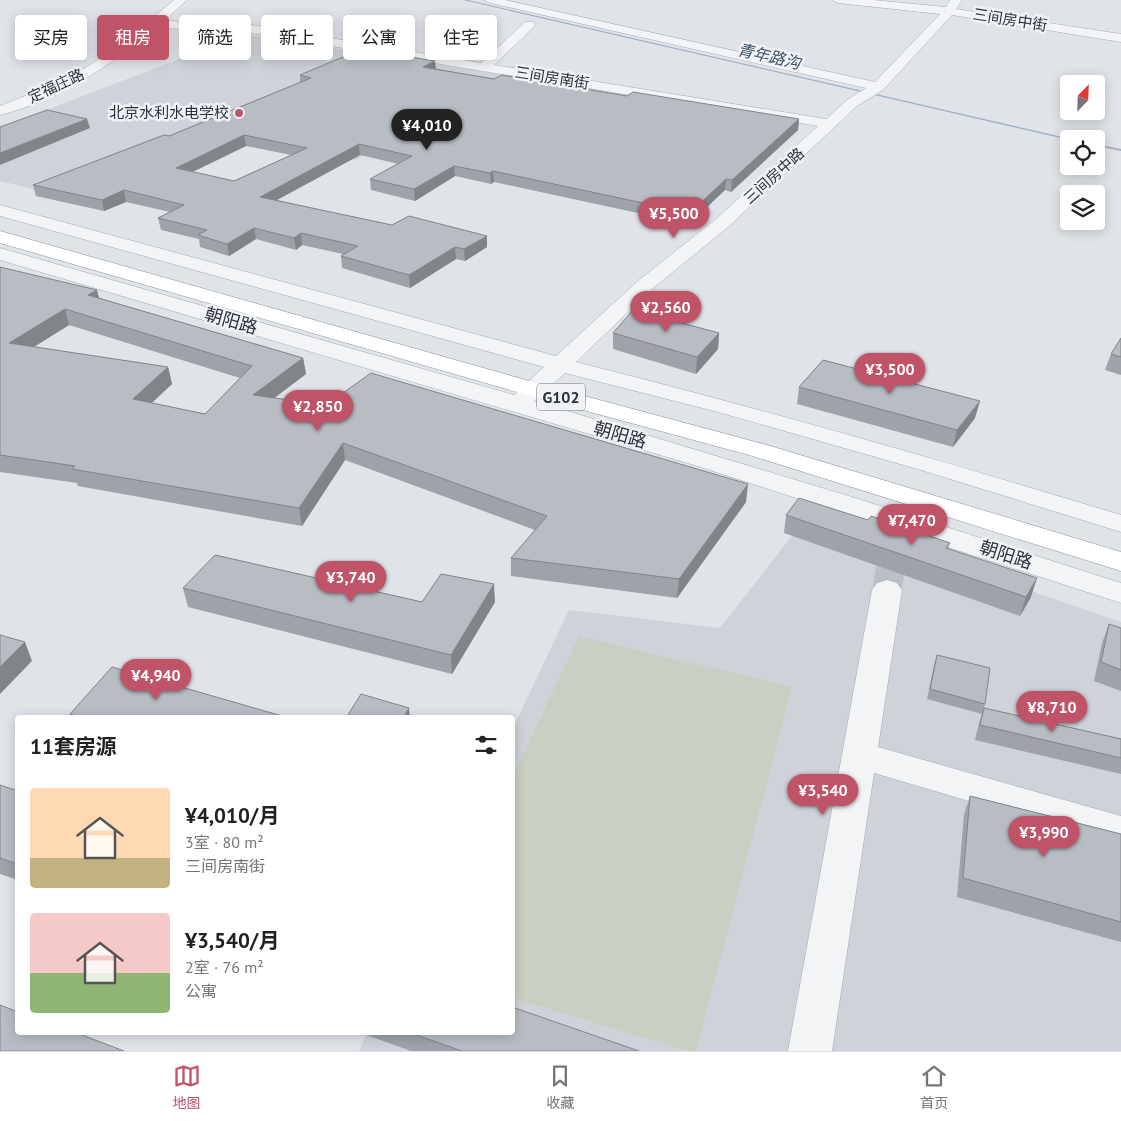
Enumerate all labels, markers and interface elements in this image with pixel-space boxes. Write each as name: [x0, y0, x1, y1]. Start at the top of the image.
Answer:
street label: 三间房中街: [972, 4, 1049, 35]
chip: 买房: [15, 15, 87, 60]
chip: 租房: [97, 15, 169, 60]
chip: 筛选: [179, 15, 251, 60]
chip: 新上: [261, 15, 333, 60]
chip: 公寓: [343, 15, 415, 60]
chip: 住宅: [425, 15, 497, 60]
water label: 青年路沟: [736, 39, 804, 73]
street label: 三间房南街: [514, 62, 591, 93]
street label: 定福庄路: [25, 64, 87, 107]
north arrow: [1060, 75, 1105, 120]
map controls: [1060, 75, 1105, 230]
place label: 北京水利水电学校: [109, 103, 229, 122]
marker: 北京水利水电学校: [233, 107, 245, 119]
pin: ¥4,010: [386, 108, 468, 151]
text: ¥4,010: [402, 115, 452, 135]
button: locate: [1060, 130, 1105, 175]
street label: 三间房中路: [739, 143, 808, 208]
button: layers: [1060, 185, 1105, 230]
pin: ¥5,500: [633, 196, 715, 239]
text: ¥5,500: [649, 203, 699, 223]
pin: ¥2,560: [625, 290, 707, 333]
text: ¥2,560: [641, 297, 691, 317]
street label: 朝阳路: [202, 302, 260, 339]
pin: ¥3,500: [849, 352, 931, 395]
text: ¥3,500: [865, 359, 915, 379]
road number: G102: [537, 384, 585, 411]
pin: ¥2,850: [277, 390, 359, 432]
text: ¥2,850: [293, 396, 343, 416]
street label: 朝阳路: [591, 416, 649, 453]
pin: ¥7,470: [871, 504, 953, 546]
text: ¥7,470: [888, 510, 936, 530]
street label: 朝阳路: [977, 535, 1035, 574]
pin: ¥3,740: [310, 560, 392, 603]
text: ¥3,740: [326, 567, 376, 587]
pin: ¥4,940: [115, 658, 197, 701]
text: ¥4,940: [131, 665, 181, 685]
pin: ¥8,710: [1011, 690, 1093, 733]
text: ¥8,710: [1027, 697, 1077, 717]
icon: filters: [472, 731, 500, 759]
text: 11套房源: [30, 733, 117, 760]
pin: ¥3,540: [782, 774, 864, 816]
text: ¥3,540: [798, 780, 848, 800]
text: ¥4,010/月: [185, 802, 279, 829]
icon: home: [70, 808, 130, 868]
pin: ¥3,990: [1003, 816, 1085, 858]
text: ¥3,990: [1019, 822, 1069, 842]
text: 3室 · 80 m²: [185, 832, 264, 852]
text: 三间房南街: [185, 856, 265, 876]
text: ¥3,540/月: [185, 927, 279, 954]
icon: home: [70, 933, 130, 993]
text: 2室 · 76 m²: [185, 957, 264, 977]
text: 公寓: [185, 981, 217, 1001]
tab: 地图: [173, 1062, 201, 1112]
tab: 收藏: [546, 1062, 574, 1112]
tab: 首页: [920, 1062, 948, 1112]

